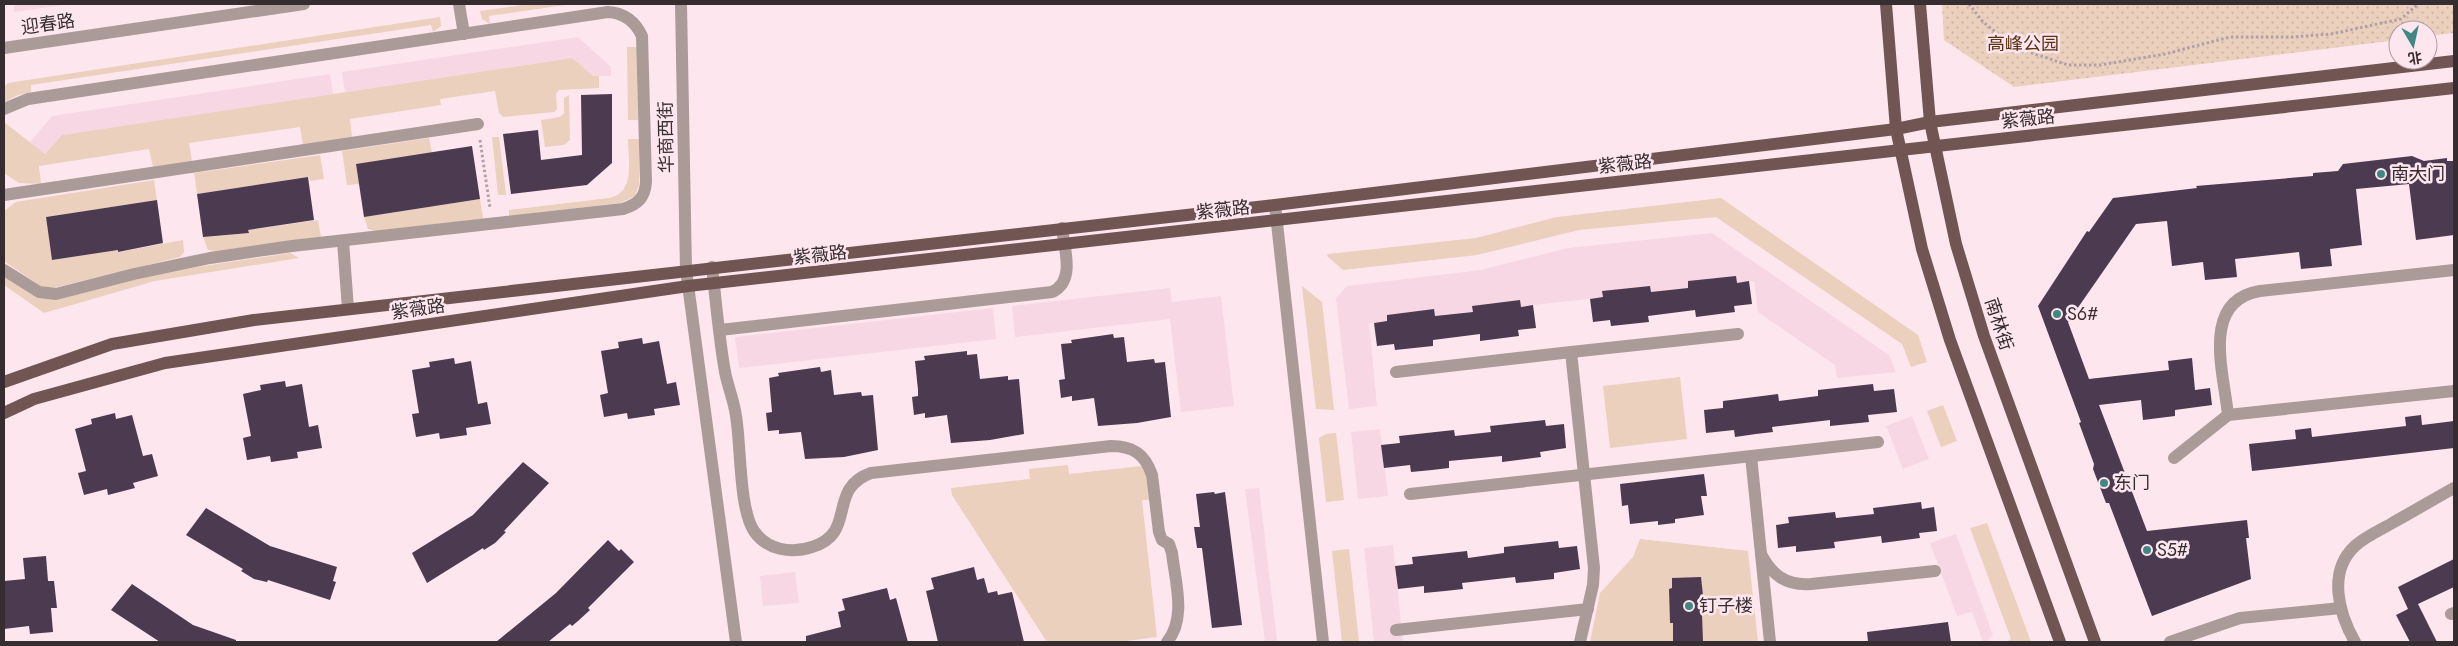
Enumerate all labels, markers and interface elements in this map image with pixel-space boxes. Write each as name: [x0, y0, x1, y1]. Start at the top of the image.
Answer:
street label: 迎春路: [19, 7, 77, 41]
north arrow: [2388, 20, 2438, 70]
park label: 高峰公园: [1987, 31, 2059, 57]
text: 北: [2407, 47, 2424, 69]
street label: 华商西街: [652, 101, 680, 173]
street label: 紫薇路: [2000, 103, 2056, 135]
street label: 紫薇路: [1597, 148, 1653, 180]
place label: 南大门: [2391, 161, 2445, 187]
marker: 南大门: [2375, 168, 2387, 180]
street label: 紫薇路: [1195, 194, 1251, 226]
street label: 紫薇路: [792, 239, 848, 271]
street label: 紫薇路: [389, 292, 447, 326]
street label: 南林街: [1978, 294, 2020, 354]
place label: S6#: [2067, 301, 2098, 327]
marker: S6#: [2051, 308, 2063, 320]
place label: 东门: [2114, 470, 2150, 496]
marker: 东门: [2098, 477, 2110, 489]
place label: S5#: [2157, 537, 2188, 563]
marker: S5#: [2141, 544, 2153, 556]
place label: 钉子楼: [1699, 593, 1753, 619]
marker: 钉子楼: [1683, 600, 1695, 612]

